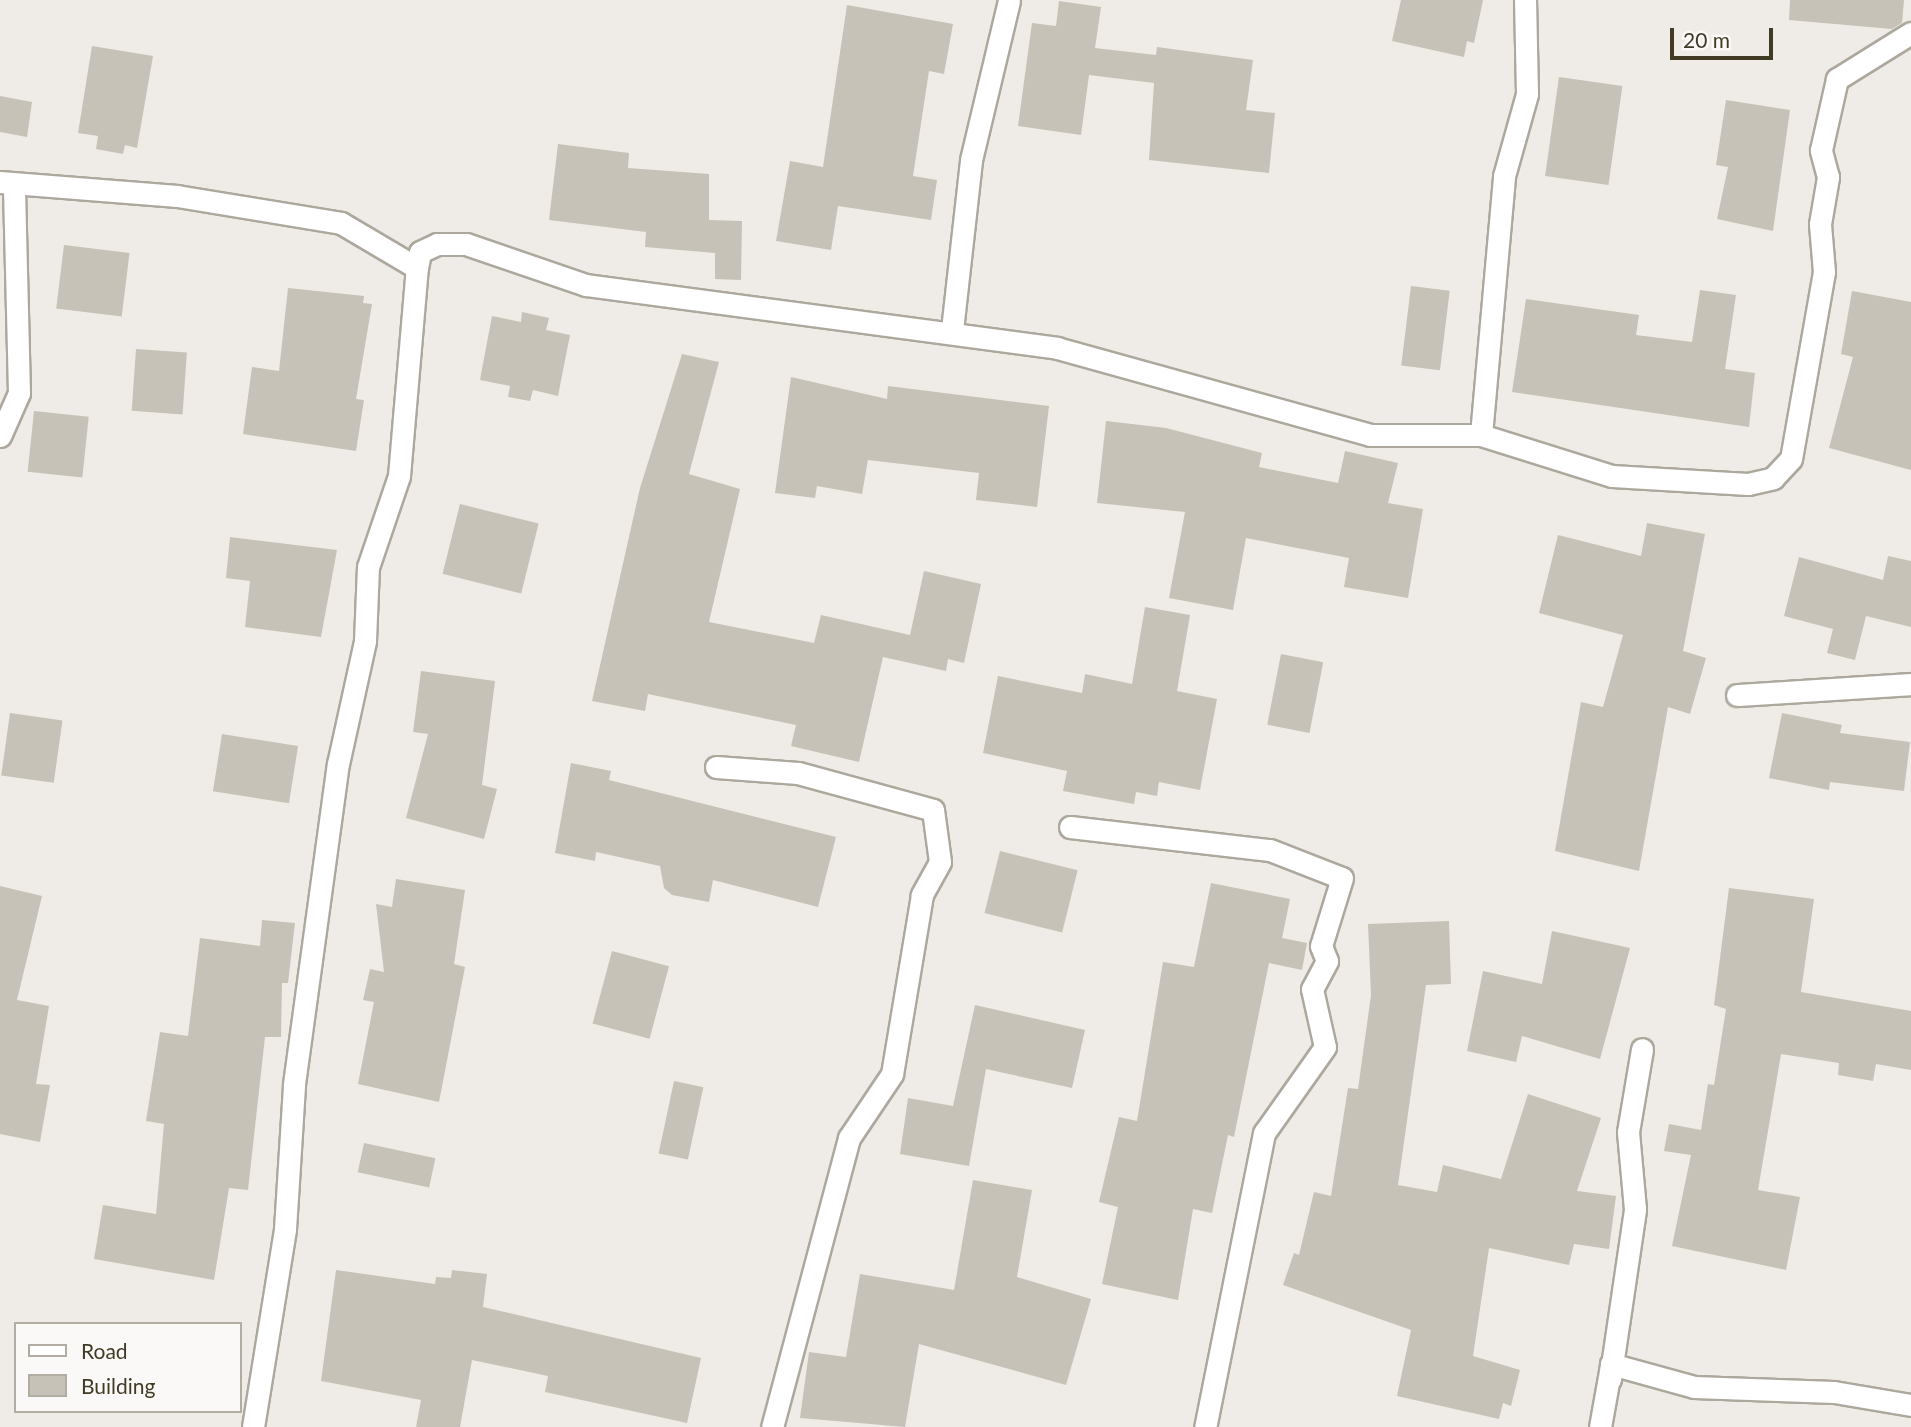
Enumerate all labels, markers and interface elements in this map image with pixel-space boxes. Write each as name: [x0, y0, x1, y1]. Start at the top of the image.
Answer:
scale bar: [1673, 14, 1776, 58]
text: 20 m: [1683, 27, 1730, 52]
legend: [14, 1322, 242, 1413]
text: Road: [81, 1338, 128, 1363]
text: Building: [81, 1373, 156, 1398]

